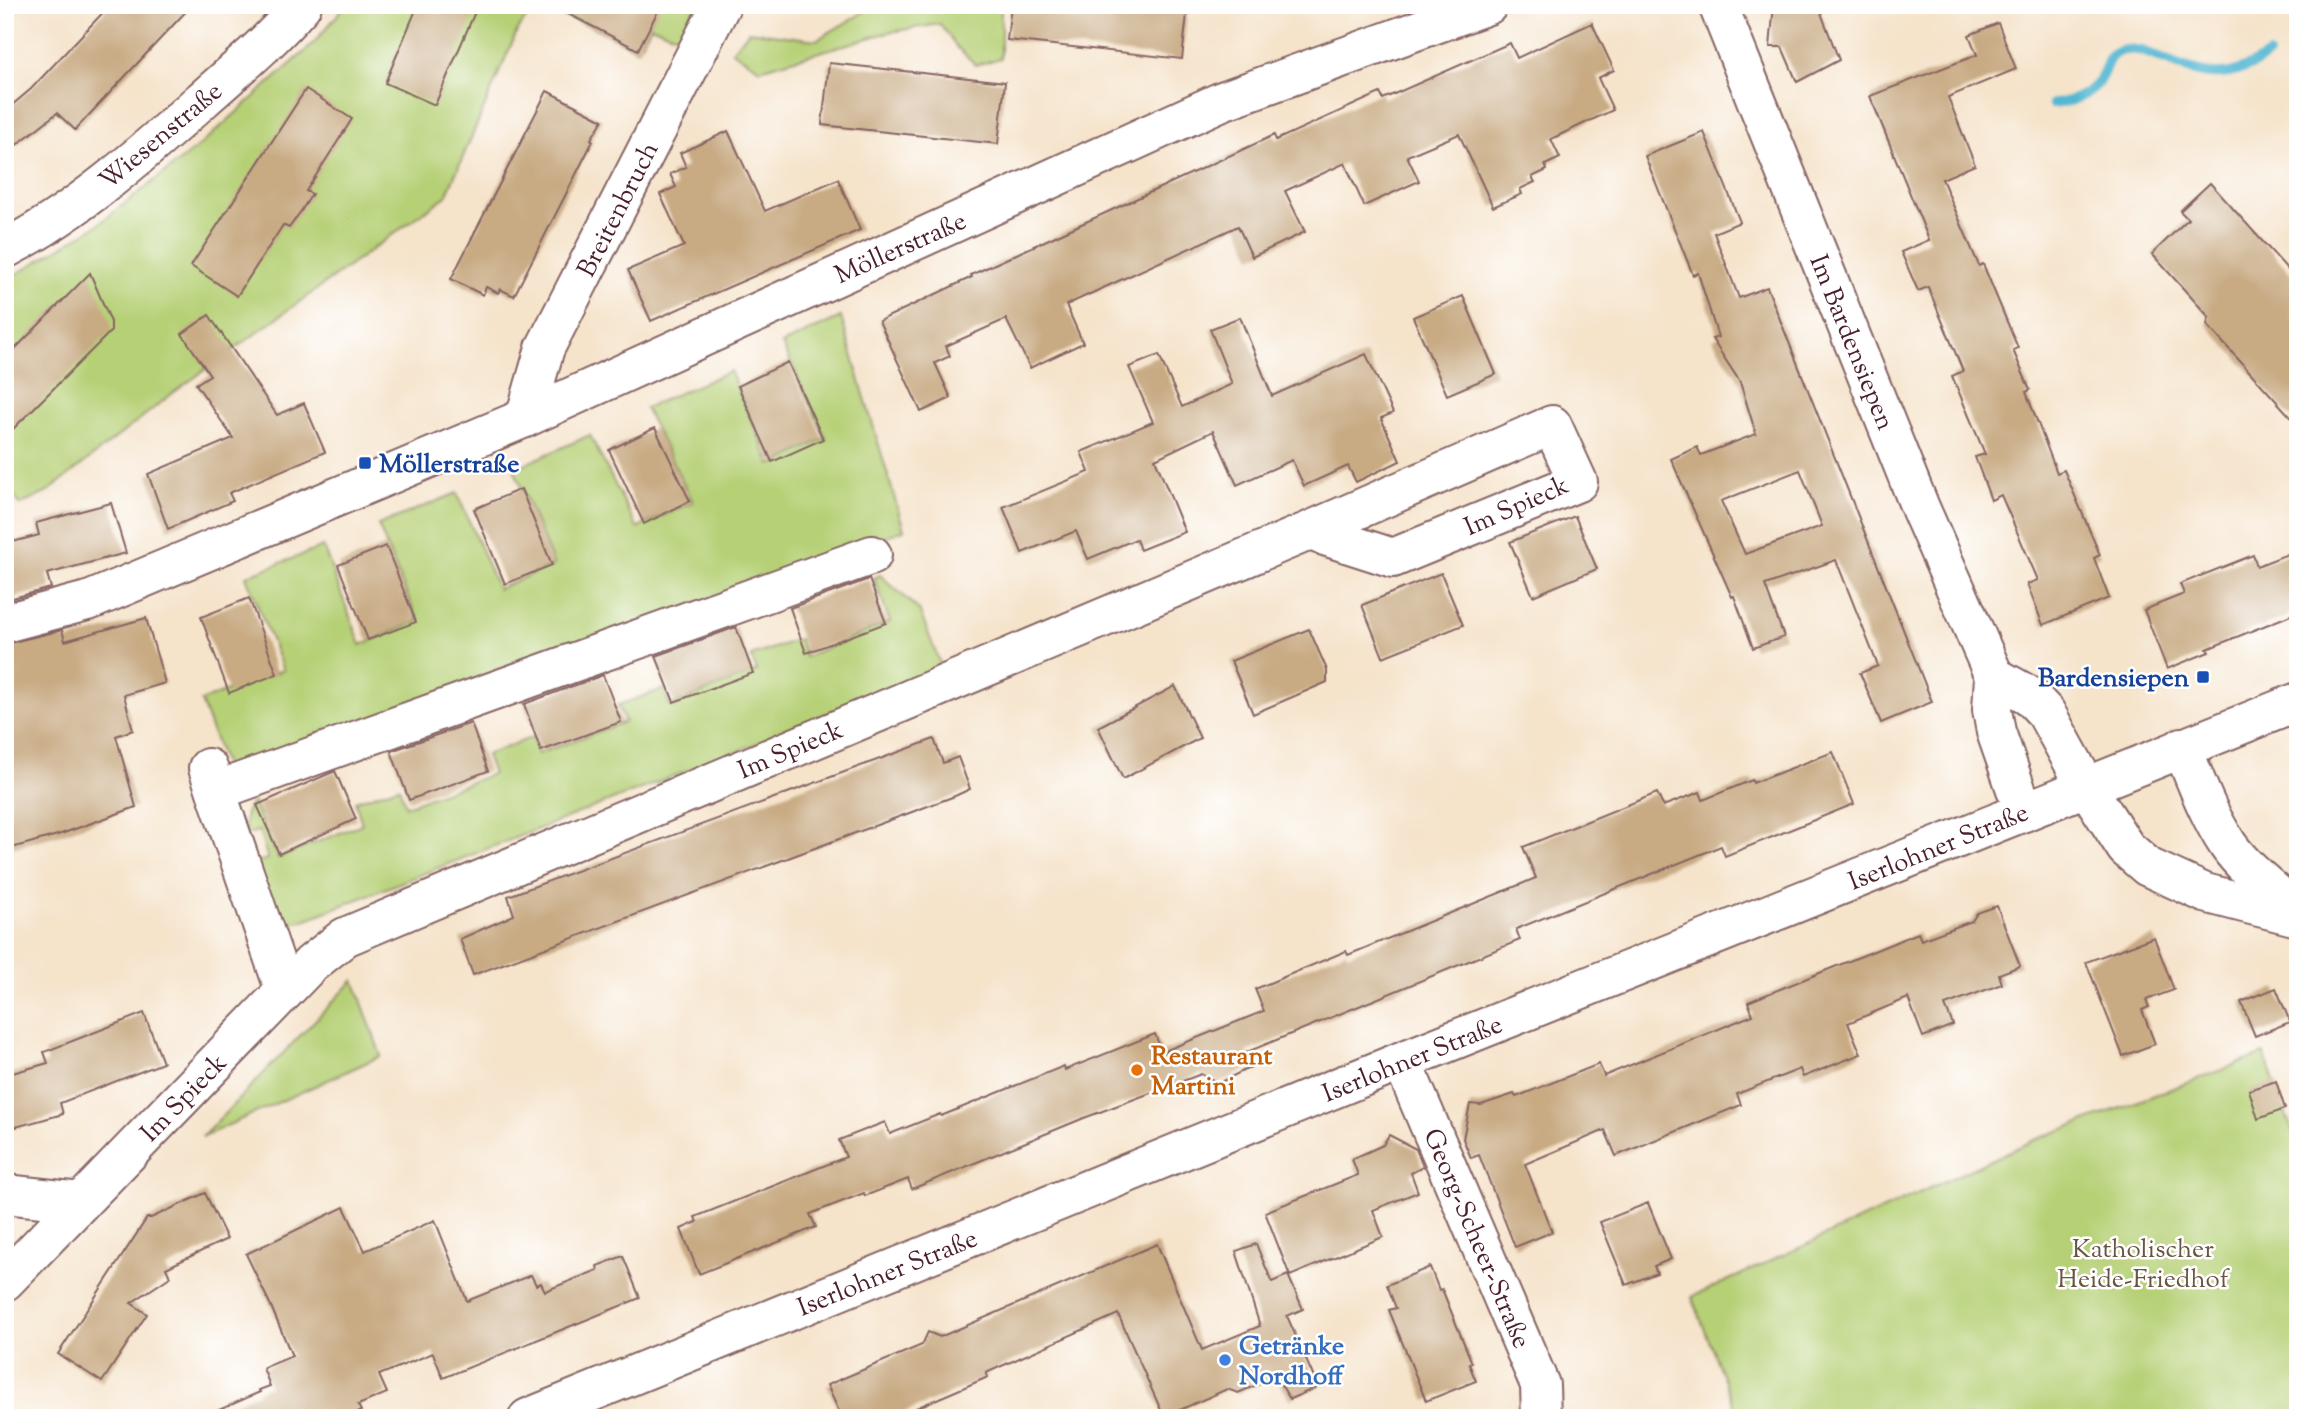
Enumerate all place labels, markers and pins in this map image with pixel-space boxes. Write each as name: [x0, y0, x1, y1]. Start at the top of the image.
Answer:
place label: Möllerstraße: [379, 447, 519, 484]
marker: Möllerstraße: [357, 455, 373, 471]
place label: Bardensiepen: [2038, 661, 2190, 698]
marker: Bardensiepen: [2195, 669, 2211, 685]
place label: Restaurant Martini: [1151, 1039, 1273, 1106]
marker: Restaurant Martini: [1129, 1062, 1145, 1078]
place label: Getränke Nordhoff: [1239, 1329, 1345, 1396]
marker: Getränke Nordhoff: [1217, 1352, 1233, 1368]

